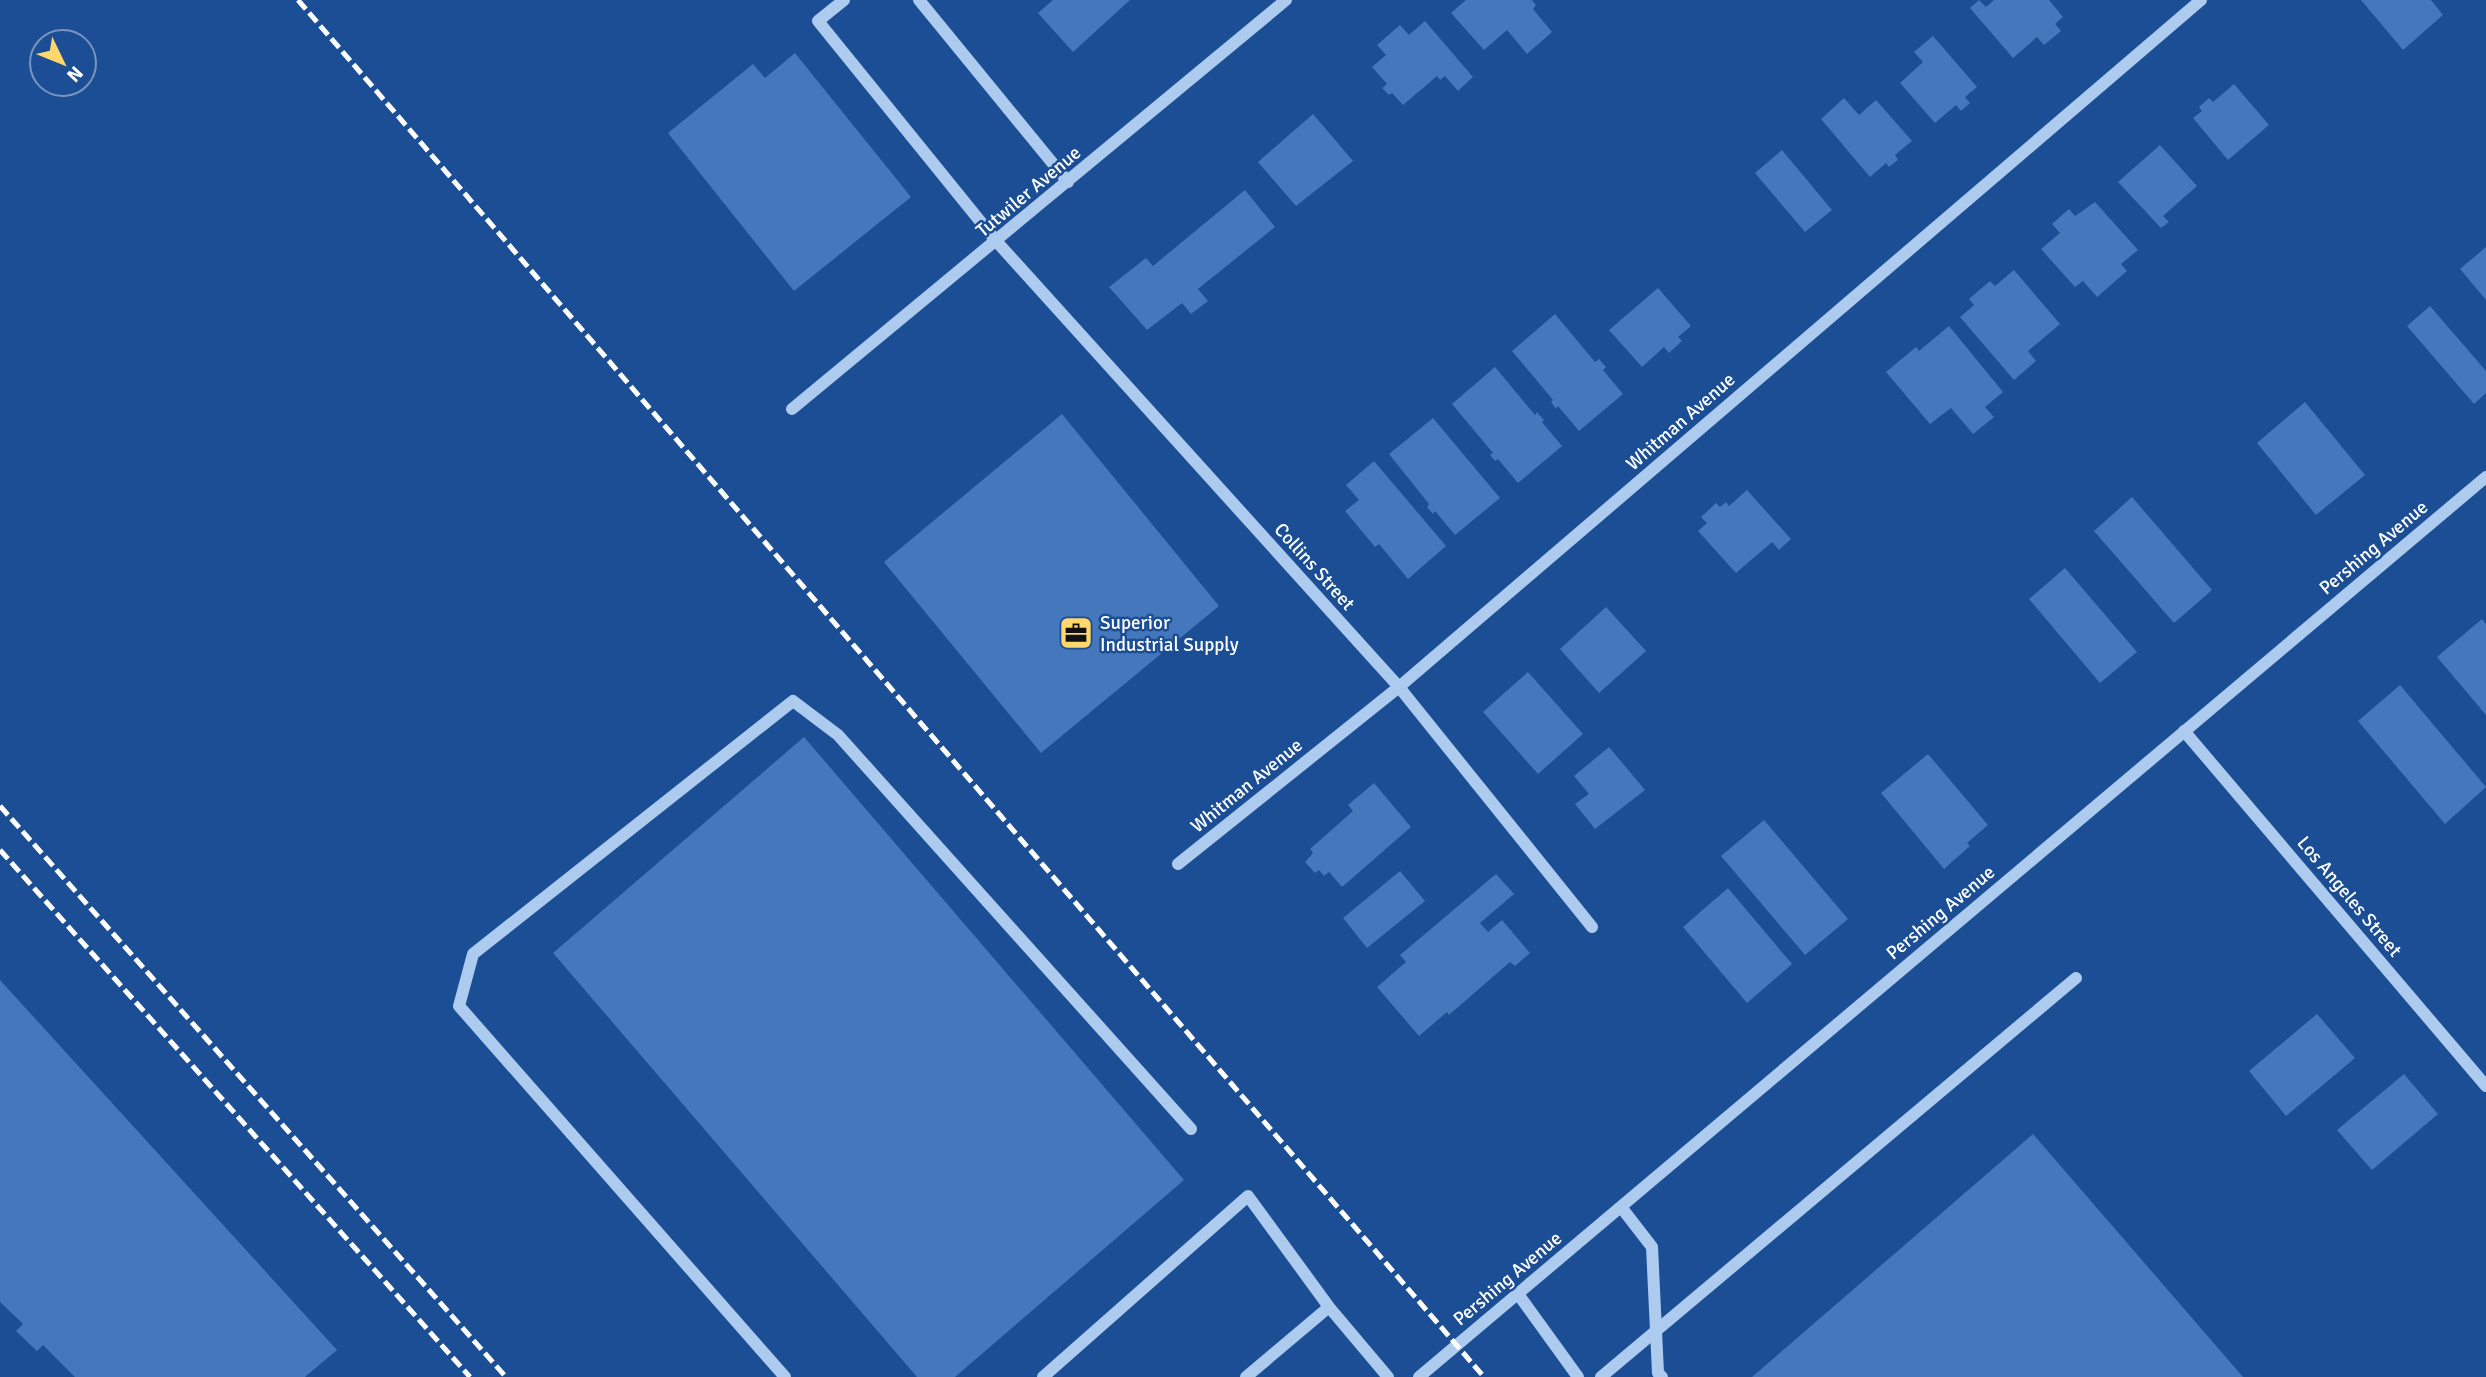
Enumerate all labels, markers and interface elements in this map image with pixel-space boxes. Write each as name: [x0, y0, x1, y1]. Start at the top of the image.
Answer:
north arrow: [28, 28, 98, 98]
text: N: [61, 61, 88, 87]
street label: Tutwiler Avenue: [971, 141, 1086, 243]
street label: Whitman Avenue: [1621, 368, 1740, 476]
street label: Pershing Avenue: [2314, 495, 2433, 600]
street label: Collins Street: [1269, 518, 1360, 616]
place label: Superior Industrial Supply: [1100, 611, 1239, 657]
office icon: Superior Industrial Supply: [1057, 614, 1095, 652]
street label: Whitman Avenue: [1186, 733, 1307, 838]
street label: Los Angeles Street: [2292, 831, 2407, 962]
street label: Pershing Avenue: [1881, 860, 2000, 965]
street label: Pershing Avenue: [1448, 1226, 1567, 1331]

